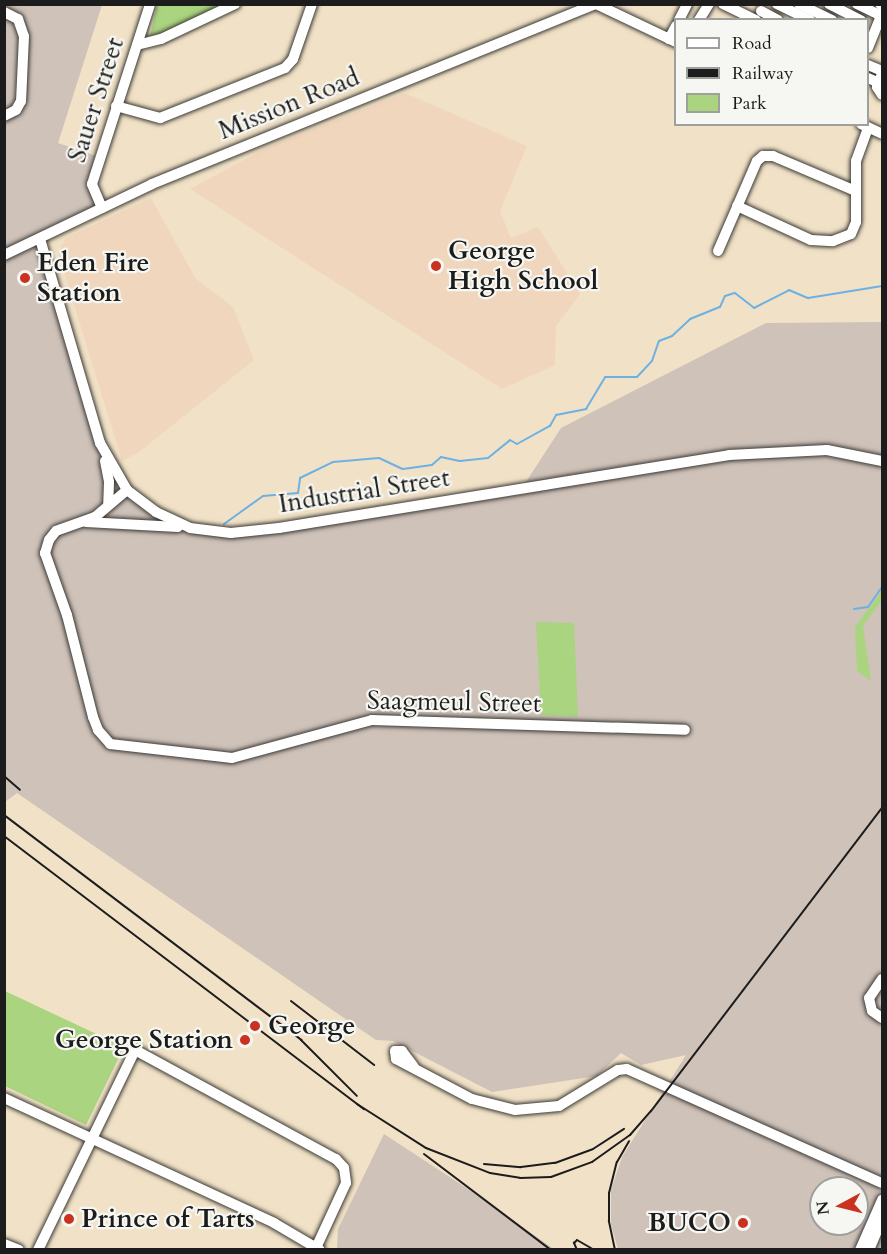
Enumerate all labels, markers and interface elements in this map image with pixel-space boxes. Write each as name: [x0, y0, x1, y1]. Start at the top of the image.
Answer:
legend: [674, 18, 869, 126]
text: Road: [732, 31, 772, 56]
street label: Sauer Street: [61, 34, 131, 166]
text: Railway: [732, 61, 794, 86]
street label: Mission Road: [214, 62, 364, 146]
text: Park: [732, 91, 767, 116]
place label: George High School: [448, 235, 598, 296]
place label: Eden Fire Station: [37, 247, 149, 308]
marker: George High School: [429, 259, 443, 273]
marker: Eden Fire Station: [18, 271, 32, 285]
street label: Industrial Street: [276, 462, 452, 520]
street label: Saagmeul Street: [367, 685, 541, 719]
place label: George: [268, 1010, 355, 1042]
marker: George: [246, 1017, 264, 1035]
place label: George Station: [55, 1024, 233, 1056]
marker: George Station: [238, 1033, 252, 1047]
north arrow: [809, 1176, 869, 1236]
text: N: [811, 1200, 835, 1216]
place label: Prince of Tarts: [81, 1203, 255, 1235]
place label: BUCO: [648, 1207, 731, 1239]
marker: Prince of Tarts: [62, 1212, 76, 1226]
marker: BUCO: [736, 1216, 750, 1230]

